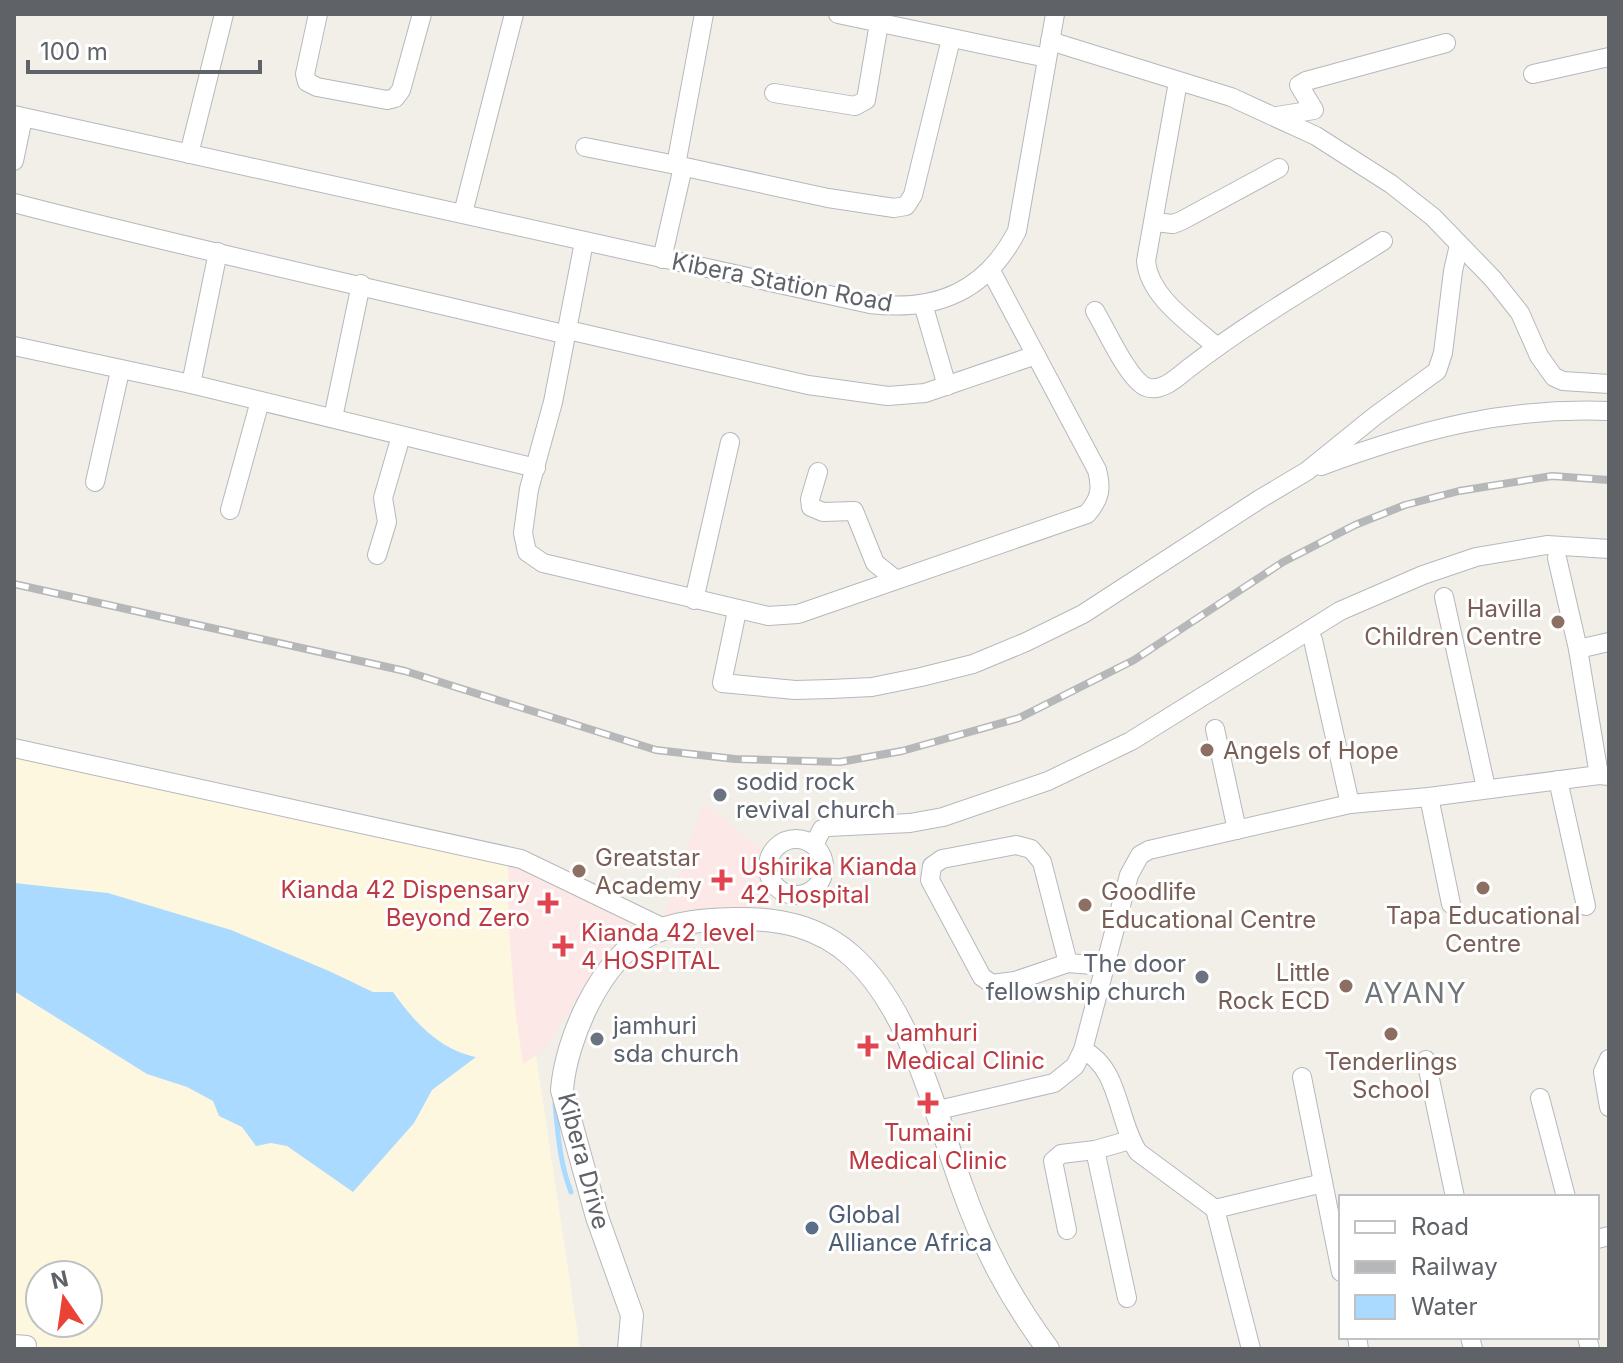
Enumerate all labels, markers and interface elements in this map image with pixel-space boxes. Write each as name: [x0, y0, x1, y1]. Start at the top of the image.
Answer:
scale bar: [28, 24, 260, 74]
text: 100 m: [40, 37, 108, 66]
street label: Kibera Station Road: [669, 246, 895, 318]
place label: Havilla Children Centre: [1364, 594, 1542, 651]
marker: Havilla Children Centre: [1549, 613, 1567, 631]
place label: Angels of Hope: [1223, 736, 1399, 765]
marker: Angels of Hope: [1198, 741, 1216, 759]
place label: sodid rock revival church: [736, 767, 896, 824]
marker: sodid rock revival church: [711, 786, 729, 804]
place label: Greatstar Academy: [595, 843, 702, 900]
place label: Ushirika Kianda 42 Hospital: [740, 852, 917, 909]
marker: Greatstar Academy: [570, 862, 588, 880]
marker: Ushirika Kianda 42 Hospital: [711, 869, 733, 891]
place label: Kianda 42 Dispensary Beyond Zero: [281, 875, 530, 932]
place label: Goodlife Educational Centre: [1101, 877, 1316, 934]
marker: Tapa Educational Centre: [1474, 879, 1492, 897]
marker: Kianda 42 Dispensary Beyond Zero: [537, 892, 559, 914]
marker: Goodlife Educational Centre: [1076, 896, 1094, 914]
place label: Tapa Educational Centre: [1386, 901, 1580, 958]
place label: Kianda 42 level 4 HOSPITAL: [581, 918, 755, 975]
marker: Kianda 42 level 4 HOSPITAL: [552, 935, 574, 957]
place label: The door fellowship church: [986, 949, 1186, 1006]
place label: Little Rock ECD: [1218, 958, 1330, 1015]
marker: The door fellowship church: [1193, 968, 1211, 986]
district label: AYANY: [1364, 976, 1468, 1010]
marker: Little Rock ECD: [1337, 977, 1355, 995]
place label: jamhuri sda church: [612, 1011, 739, 1068]
place label: Jamhuri Medical Clinic: [886, 1018, 1045, 1075]
marker: Tenderlings School: [1382, 1025, 1400, 1043]
marker: jamhuri sda church: [588, 1030, 606, 1048]
marker: Jamhuri Medical Clinic: [857, 1035, 879, 1057]
place label: Tenderlings School: [1324, 1047, 1458, 1104]
street label: Kibera Drive: [552, 1090, 616, 1232]
marker: Tumaini Medical Clinic: [917, 1092, 939, 1114]
place label: Tumaini Medical Clinic: [848, 1118, 1008, 1175]
legend: [1339, 1195, 1599, 1339]
place label: Global Alliance Africa: [828, 1200, 992, 1257]
text: Road: [1411, 1212, 1469, 1241]
marker: Global Alliance Africa: [803, 1219, 821, 1237]
text: Railway: [1411, 1252, 1498, 1281]
north arrow: [24, 1259, 104, 1339]
text: N: [48, 1265, 71, 1294]
text: Water: [1411, 1292, 1478, 1321]

